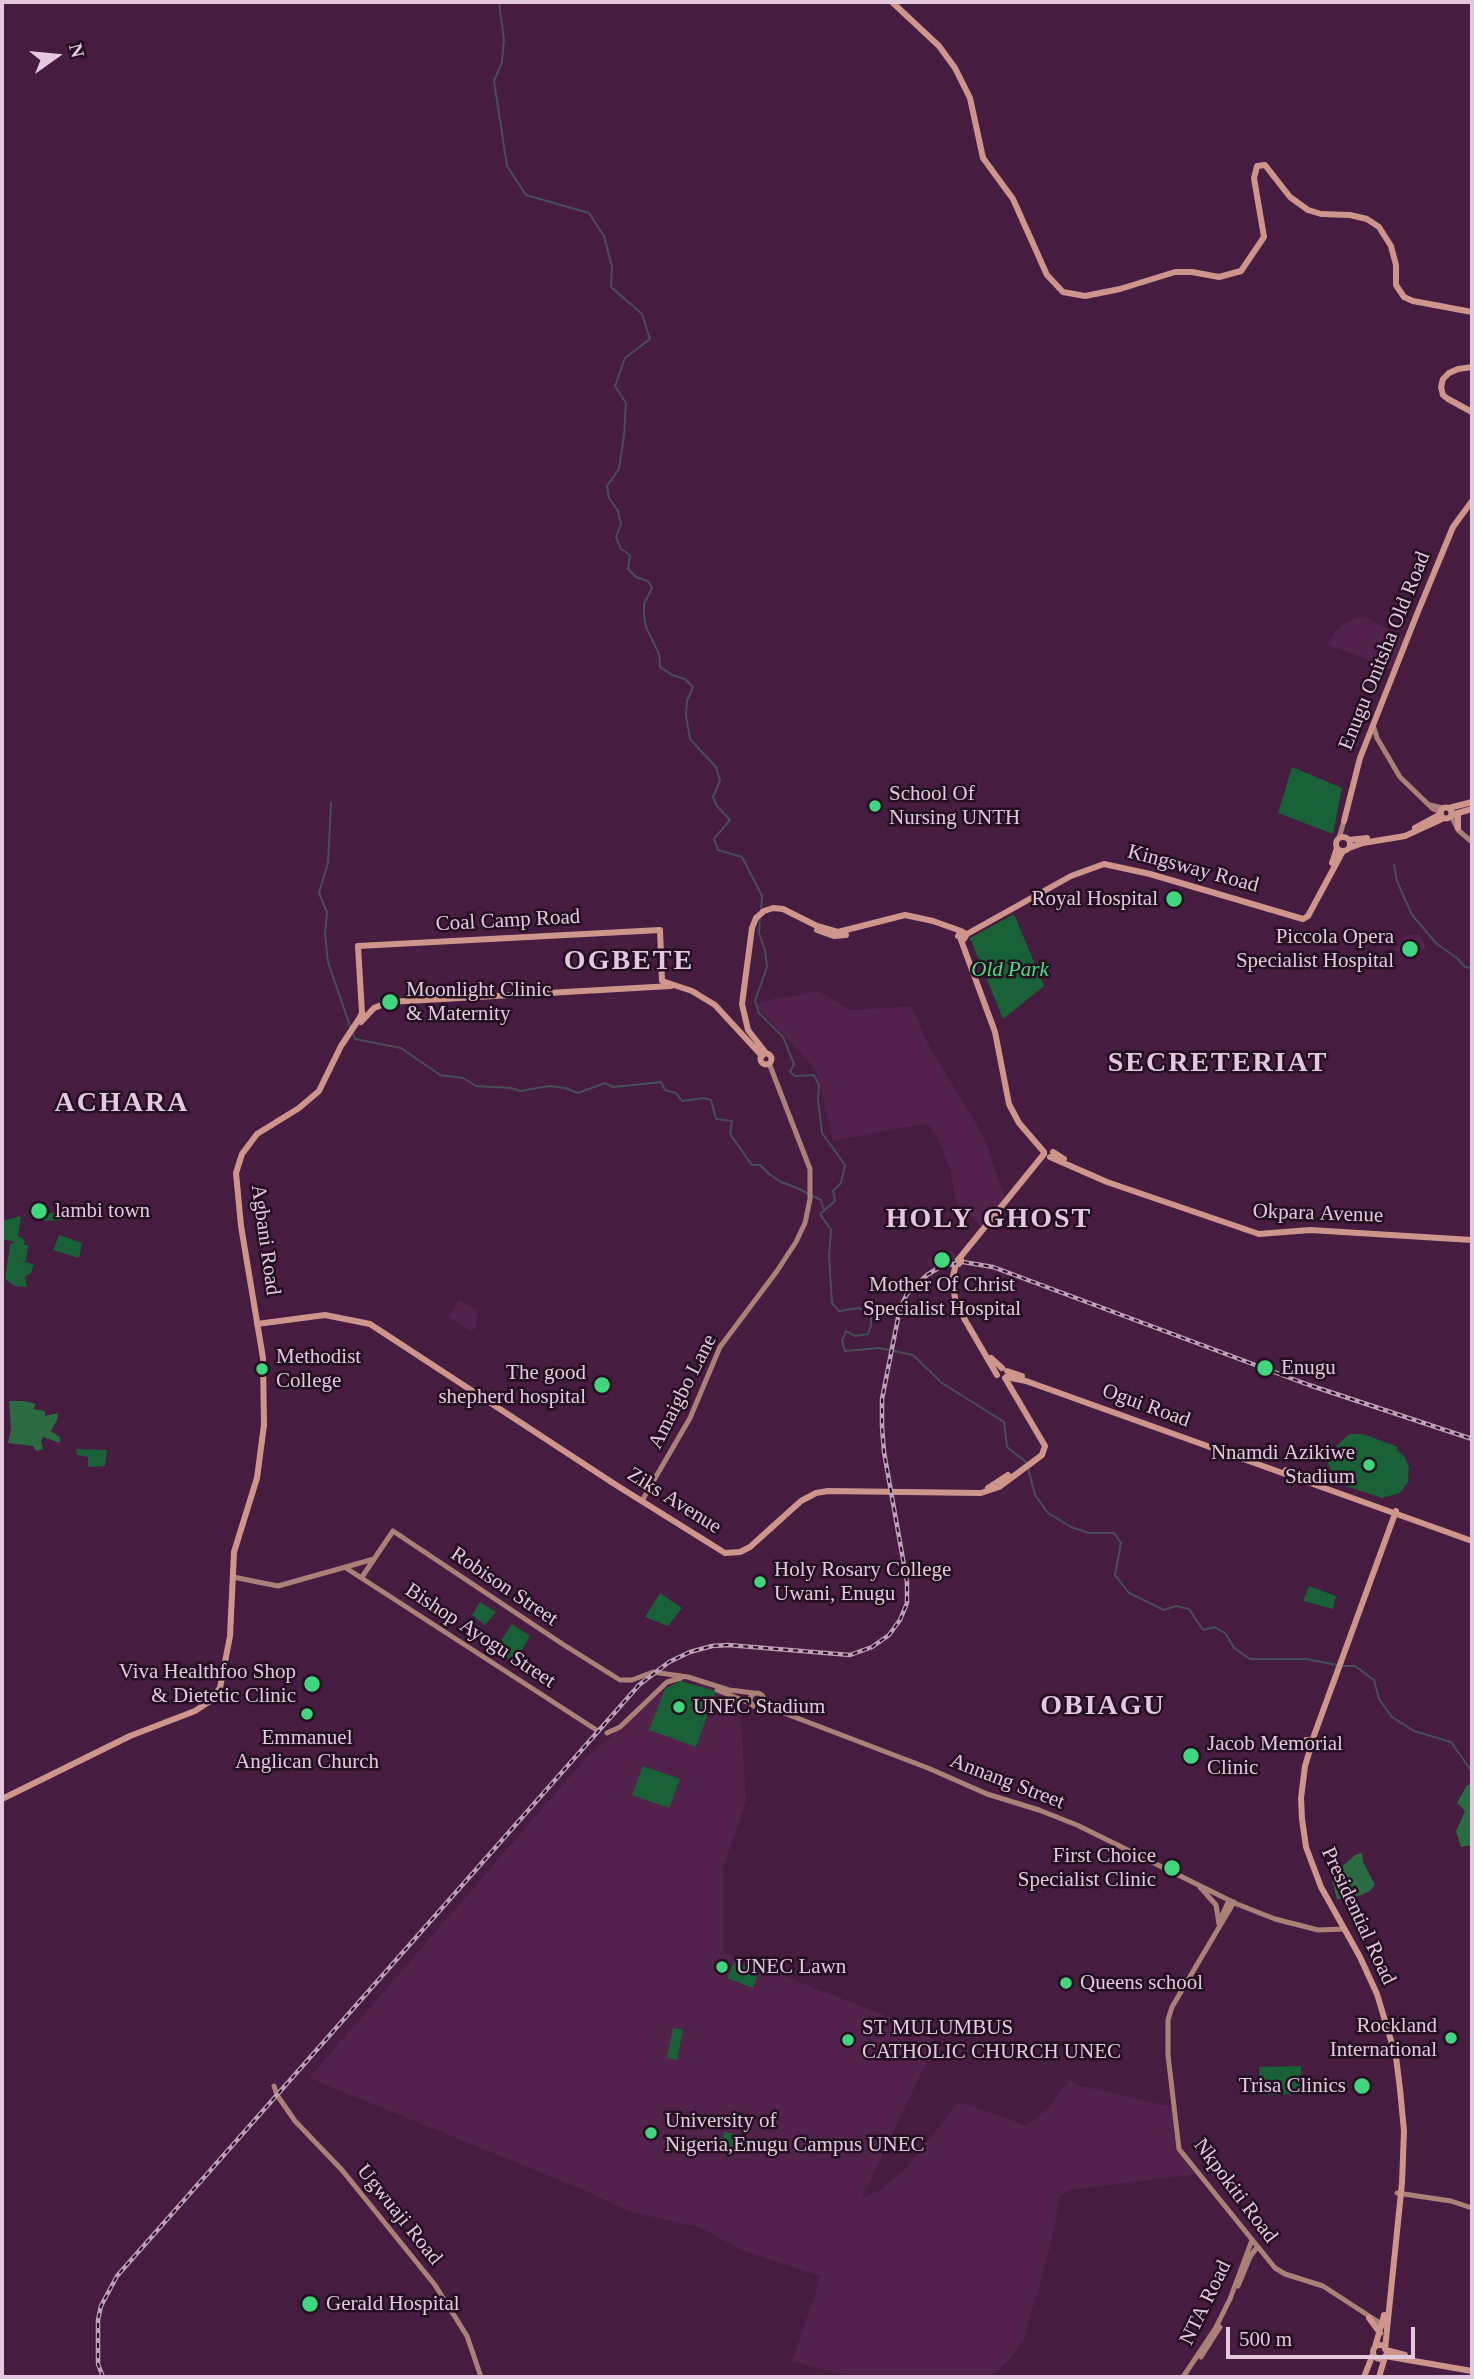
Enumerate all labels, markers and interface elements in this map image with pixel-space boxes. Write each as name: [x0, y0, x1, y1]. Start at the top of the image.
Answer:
north arrow: [21, 21, 91, 91]
text: N: [65, 41, 89, 60]
street label: Enugu Onitsha Old Road: [1334, 548, 1436, 754]
place label: School Of Nursing UNTH: [889, 781, 1020, 831]
marker: School Of Nursing UNTH: [867, 798, 883, 814]
street label: Kingsway Road: [1125, 839, 1261, 899]
place label: Royal Hospital: [1031, 886, 1158, 912]
marker: Royal Hospital: [1164, 889, 1184, 909]
street label: Coal Camp Road: [435, 905, 581, 937]
place label: Piccola Opera Specialist Hospital: [1236, 924, 1394, 974]
marker: Piccola Opera Specialist Hospital: [1400, 939, 1420, 959]
district label: OGBETE: [565, 945, 693, 979]
park label: Old Park: [971, 957, 1049, 983]
place label: Moonlight Clinic & Maternity: [406, 977, 551, 1027]
marker: Moonlight Clinic & Maternity: [380, 992, 400, 1012]
district label: SECRETERIAT: [1109, 1047, 1327, 1081]
district label: ACHARA: [55, 1087, 189, 1121]
street label: Agbani Road: [245, 1183, 285, 1297]
place label: lambi town: [55, 1198, 150, 1224]
street label: Okpara Avenue: [1252, 1199, 1384, 1229]
marker: lambi town: [29, 1201, 49, 1221]
district label: HOLY GHOST: [887, 1203, 1091, 1237]
marker: Mother Of Christ Specialist Hospital: [932, 1250, 952, 1270]
place label: Mother Of Christ Specialist Hospital: [863, 1272, 1021, 1322]
street label: Amaigbo Lane: [643, 1330, 723, 1454]
place label: Methodist College: [276, 1344, 361, 1394]
place label: Enugu: [1281, 1355, 1336, 1381]
marker: Enugu: [1255, 1358, 1275, 1378]
place label: The good shepherd hospital: [438, 1360, 586, 1410]
marker: Methodist College: [254, 1361, 270, 1377]
marker: The good shepherd hospital: [592, 1375, 612, 1395]
street label: Ogui Road: [1099, 1378, 1193, 1434]
place label: Nnamdi Azikiwe Stadium: [1211, 1440, 1355, 1490]
marker: Nnamdi Azikiwe Stadium: [1361, 1457, 1377, 1473]
street label: Ziks Avenue: [622, 1462, 726, 1540]
street label: Robison Street: [445, 1542, 563, 1632]
place label: Holy Rosary College Uwani, Enugu: [774, 1557, 951, 1607]
marker: Holy Rosary College Uwani, Enugu: [752, 1574, 768, 1590]
street label: Bishop Ayogu Street: [400, 1578, 560, 1694]
place label: Viva Healthfoo Shop & Dietetic Clinic: [119, 1659, 296, 1709]
marker: Viva Healthfoo Shop & Dietetic Clinic: [302, 1674, 322, 1694]
district label: OBIAGU: [1041, 1690, 1165, 1724]
place label: UNEC Stadium: [693, 1694, 825, 1720]
marker: UNEC Stadium: [671, 1699, 687, 1715]
marker: Emmanuel Anglican Church: [299, 1706, 315, 1722]
place label: Emmanuel Anglican Church: [235, 1725, 379, 1775]
place label: Jacob Memorial Clinic: [1207, 1731, 1343, 1781]
marker: Jacob Memorial Clinic: [1181, 1746, 1201, 1766]
street label: Annang Street: [946, 1749, 1068, 1815]
place label: First Choice Specialist Clinic: [1018, 1843, 1156, 1893]
street label: Presidential Road: [1315, 1843, 1401, 1989]
marker: First Choice Specialist Clinic: [1162, 1858, 1182, 1878]
place label: UNEC Lawn: [736, 1954, 846, 1980]
marker: UNEC Lawn: [714, 1959, 730, 1975]
place label: Queens school: [1080, 1970, 1203, 1996]
marker: Queens school: [1058, 1975, 1074, 1991]
place label: Rockland International: [1330, 2013, 1437, 2063]
place label: ST MULUMBUS CATHOLIC CHURCH UNEC: [862, 2015, 1121, 2065]
marker: Rockland International: [1443, 2030, 1459, 2046]
marker: ST MULUMBUS CATHOLIC CHURCH UNEC: [840, 2032, 856, 2048]
place label: Trisa Clinics: [1239, 2073, 1346, 2099]
marker: Trisa Clinics: [1352, 2076, 1372, 2096]
place label: University of Nigeria,Enugu Campus UNEC: [665, 2108, 925, 2158]
marker: University of Nigeria,Enugu Campus UNEC: [643, 2125, 659, 2141]
street label: Nkpokiti Road: [1188, 2134, 1282, 2248]
street label: Ugwuaji Road: [351, 2160, 447, 2270]
street label: NTA Road: [1175, 2257, 1237, 2349]
place label: Gerald Hospital: [326, 2291, 460, 2317]
marker: Gerald Hospital: [300, 2294, 320, 2314]
scale bar: [1229, 2312, 1418, 2356]
text: 500 m: [1239, 2327, 1292, 2351]

